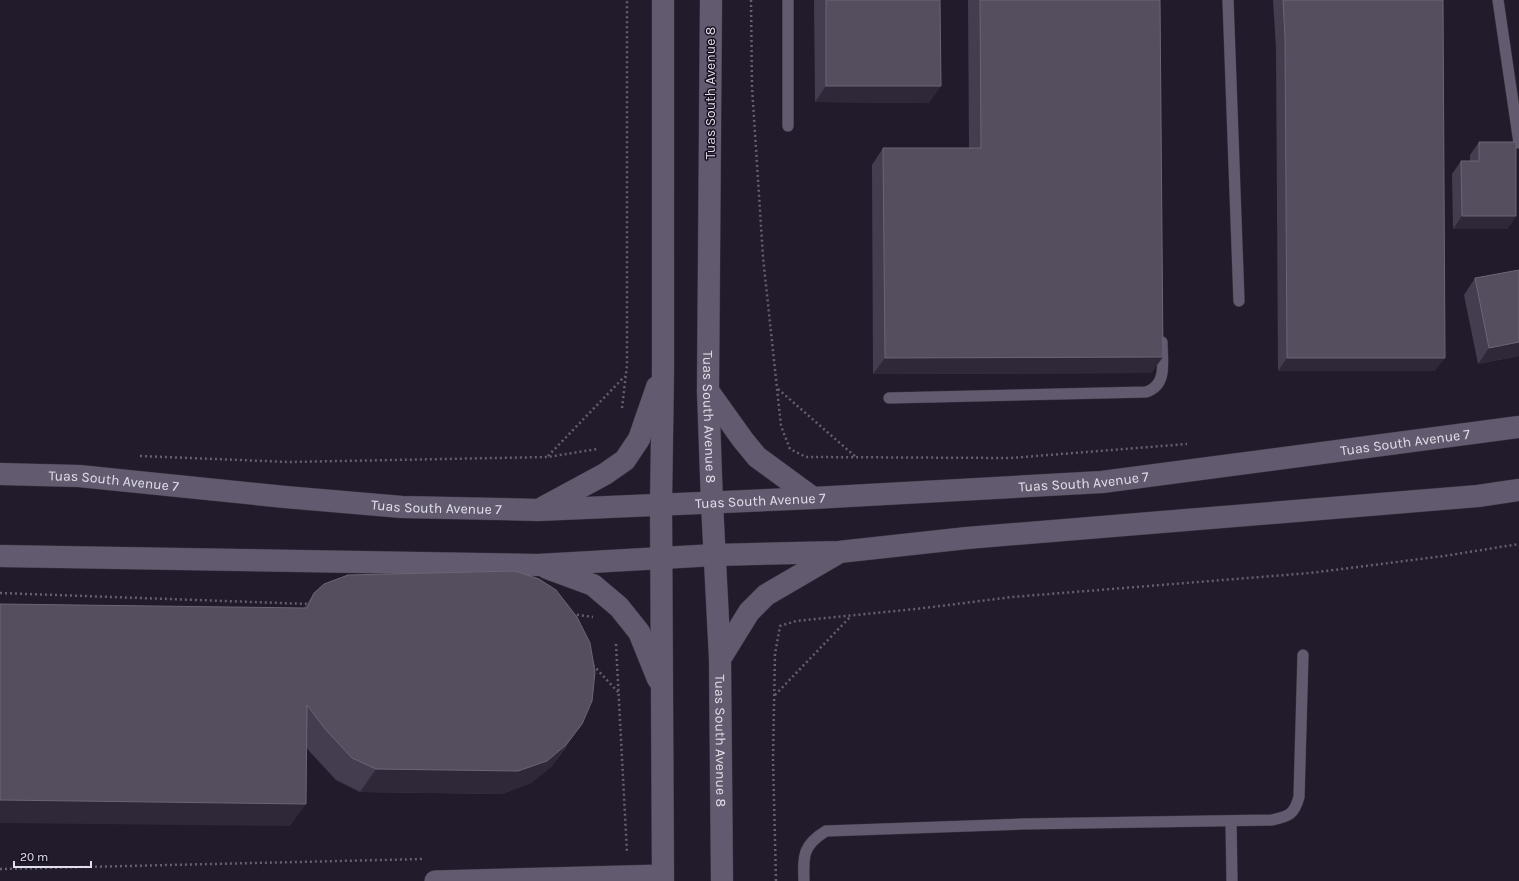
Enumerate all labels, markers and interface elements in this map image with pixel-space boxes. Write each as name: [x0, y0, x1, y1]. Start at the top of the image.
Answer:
street label: Tuas South Avenue 8: [702, 27, 719, 159]
street label: Tuas South Avenue 8: [699, 351, 720, 484]
street label: Tuas South Avenue 7: [1339, 425, 1471, 459]
street label: Tuas South Avenue 7: [48, 467, 180, 495]
street label: Tuas South Avenue 7: [1018, 467, 1150, 495]
street label: Tuas South Avenue 7: [695, 489, 826, 512]
street label: Tuas South Avenue 7: [371, 496, 502, 518]
street label: Tuas South Avenue 8: [712, 674, 730, 807]
scale bar: [14, 843, 91, 869]
text: 20 m: [20, 850, 48, 864]

